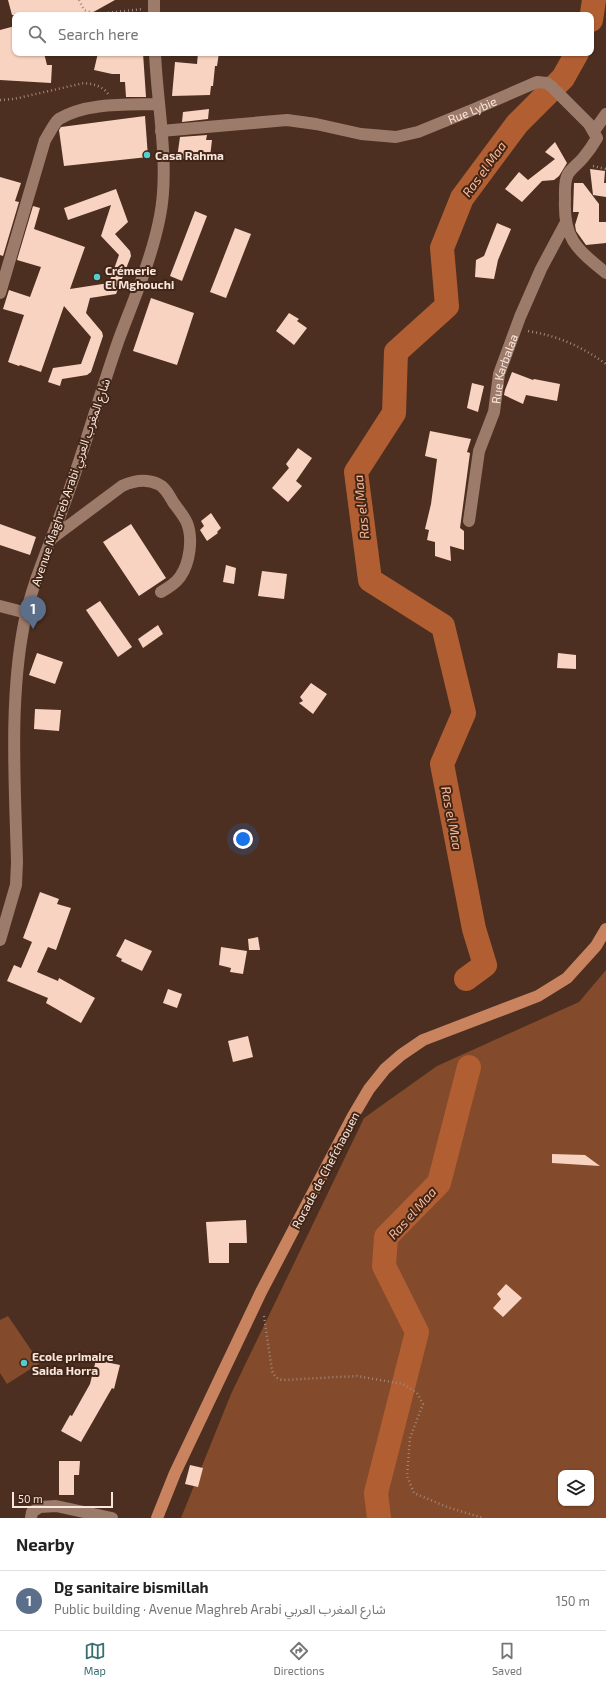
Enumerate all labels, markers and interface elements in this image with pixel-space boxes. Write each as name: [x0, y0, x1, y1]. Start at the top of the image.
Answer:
search box: [12, 12, 594, 56]
icon: search: [26, 23, 48, 45]
text: Search here: [58, 25, 139, 43]
street label: Rue Lybie: [446, 93, 499, 126]
water label: Ras el Maa: [459, 138, 509, 200]
place label: Casa Rahma: [155, 148, 224, 162]
marker: Casa Rahma: [142, 150, 152, 160]
place label: Crémerie El Mghouchi: [105, 263, 174, 291]
marker: Crémerie El Mghouchi: [92, 272, 102, 282]
street label: Rue Karbalaa: [488, 332, 520, 405]
street label: Avenue Maghreb Arabi شارع المغرب العربي: [28, 376, 116, 589]
water label: Ras el Maa: [350, 474, 372, 540]
pin: 1: [20, 596, 46, 629]
water label: Ras el Maa: [438, 785, 466, 851]
your location: [233, 829, 253, 849]
street label: Rocade de Chefchaouen: [288, 1109, 362, 1231]
water label: Ras el Maa: [384, 1184, 440, 1242]
place label: Ecole primaire Saida Horra: [32, 1349, 114, 1377]
marker: Ecole primaire Saida Horra: [19, 1358, 29, 1368]
map controls: [558, 1470, 594, 1506]
button: layers: [558, 1470, 594, 1506]
scale bar: [12, 1490, 113, 1509]
text: 50 m: [18, 1492, 43, 1505]
text: Nearby: [16, 1534, 74, 1554]
text: Dg sanitaire bismillah: [54, 1578, 208, 1596]
text: 1: [26, 1593, 32, 1609]
text: 150 m: [556, 1593, 590, 1609]
text: Public building · Avenue Maghreb Arabi شارع المغرب العربي: [54, 1601, 386, 1617]
tab: Map: [84, 1640, 106, 1677]
tab: Directions: [274, 1640, 324, 1677]
tab: Saved: [492, 1640, 522, 1677]

